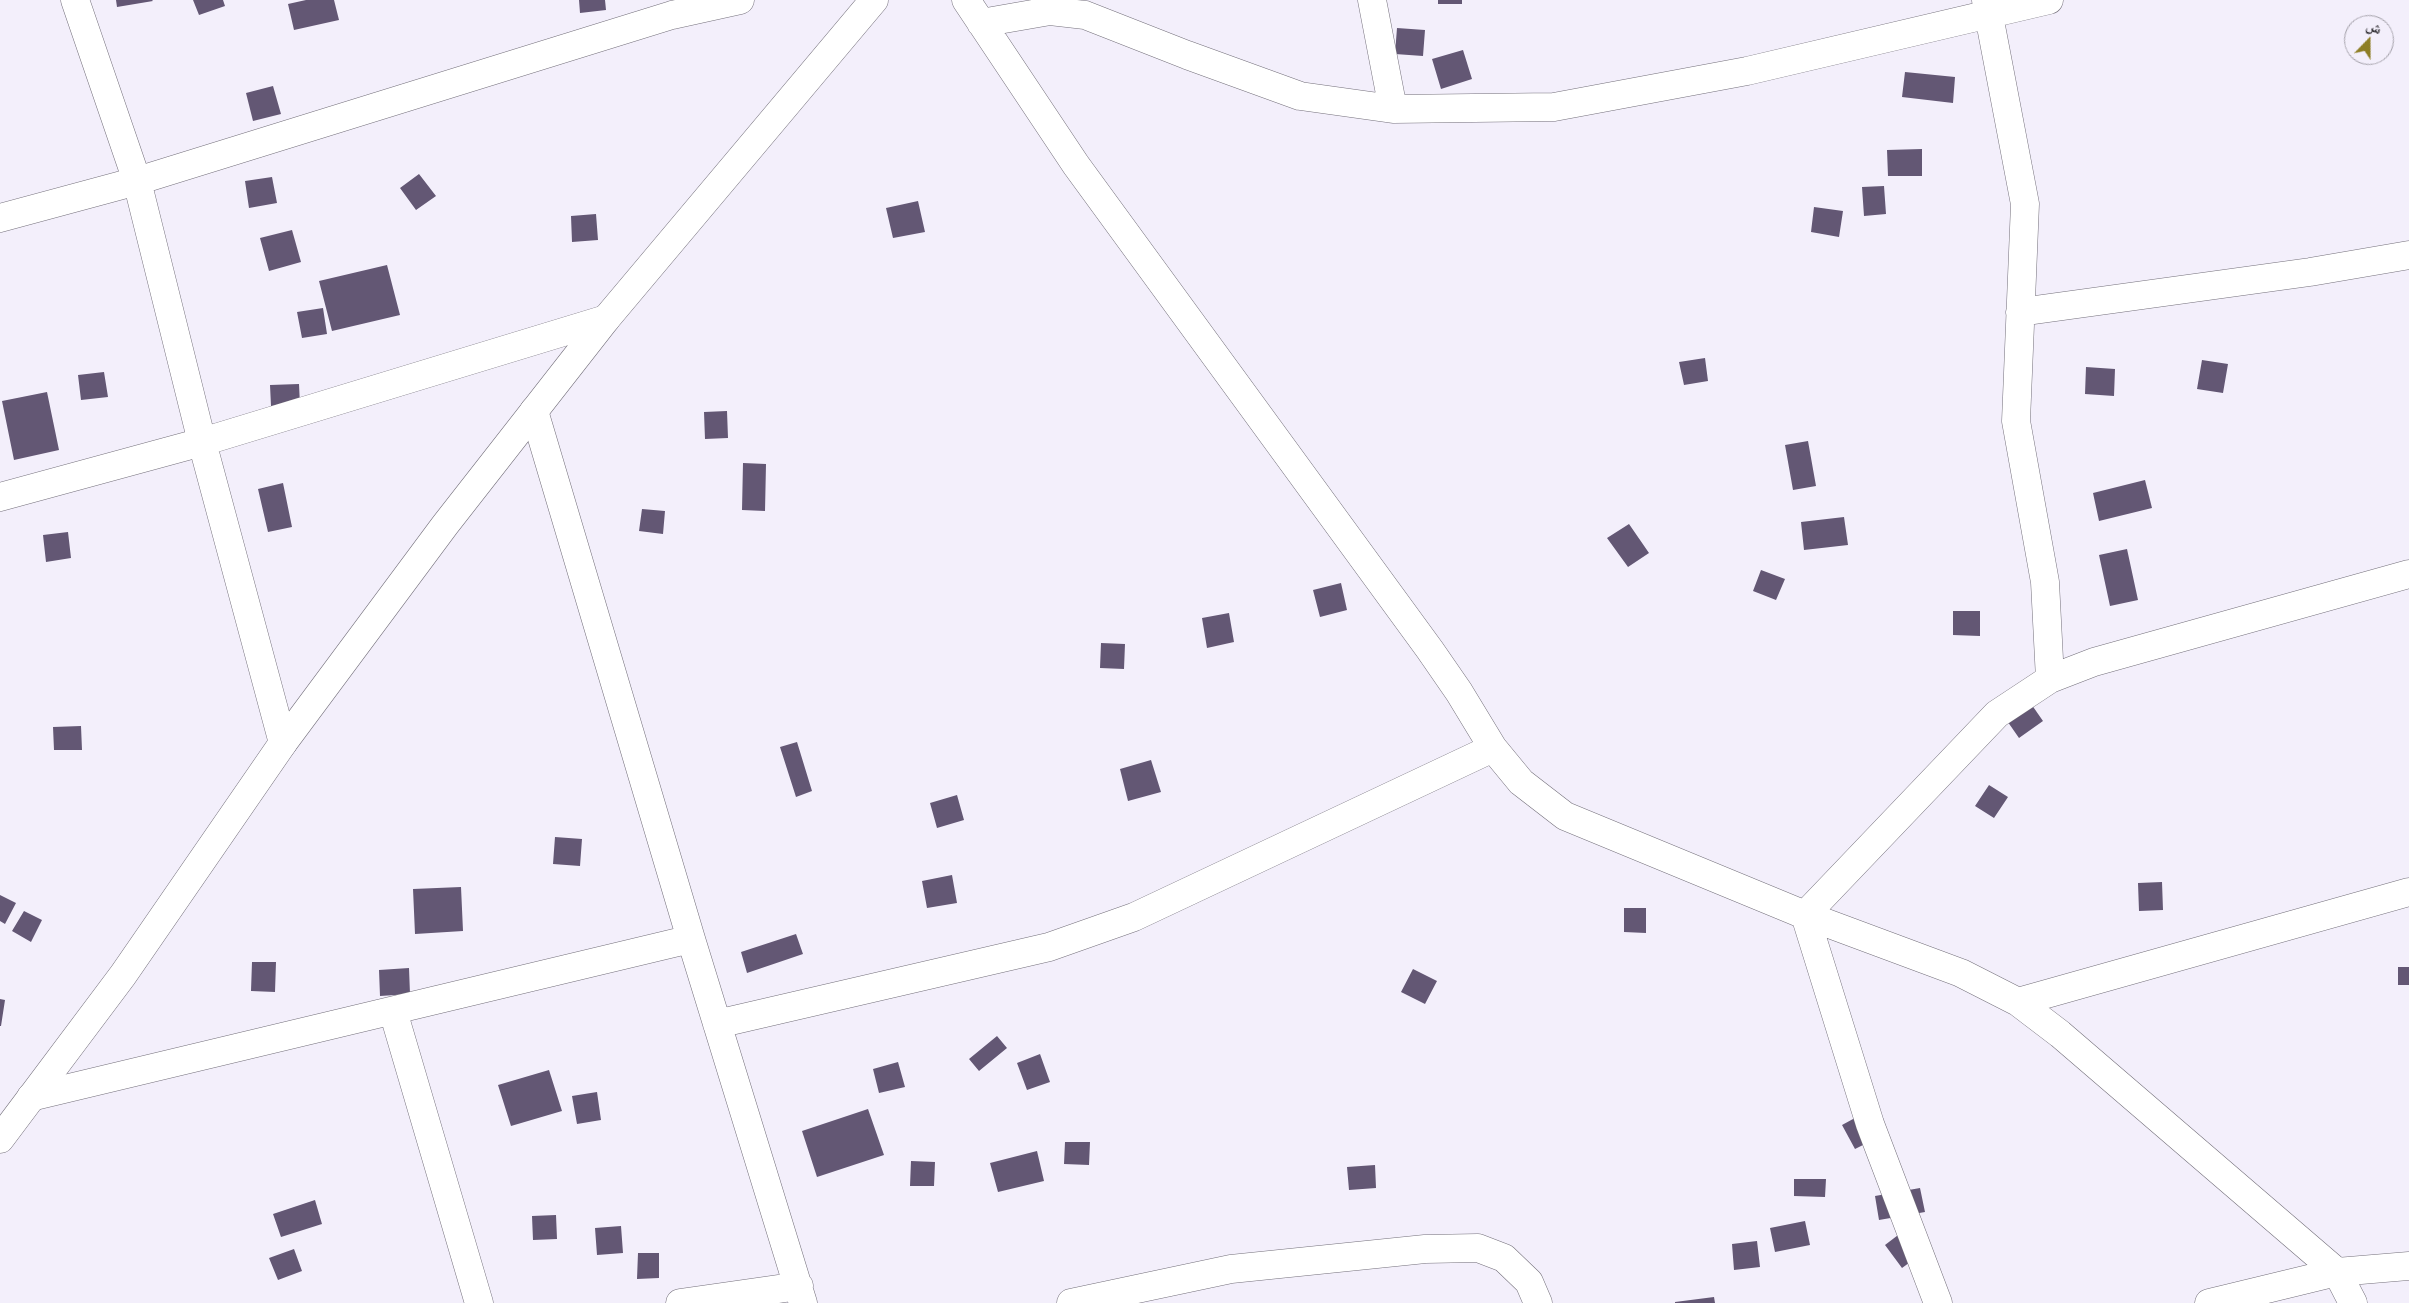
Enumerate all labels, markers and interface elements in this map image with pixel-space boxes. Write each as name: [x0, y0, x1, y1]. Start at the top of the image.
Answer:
north arrow: [2344, 15, 2394, 65]
text: ش: [2364, 16, 2384, 38]

